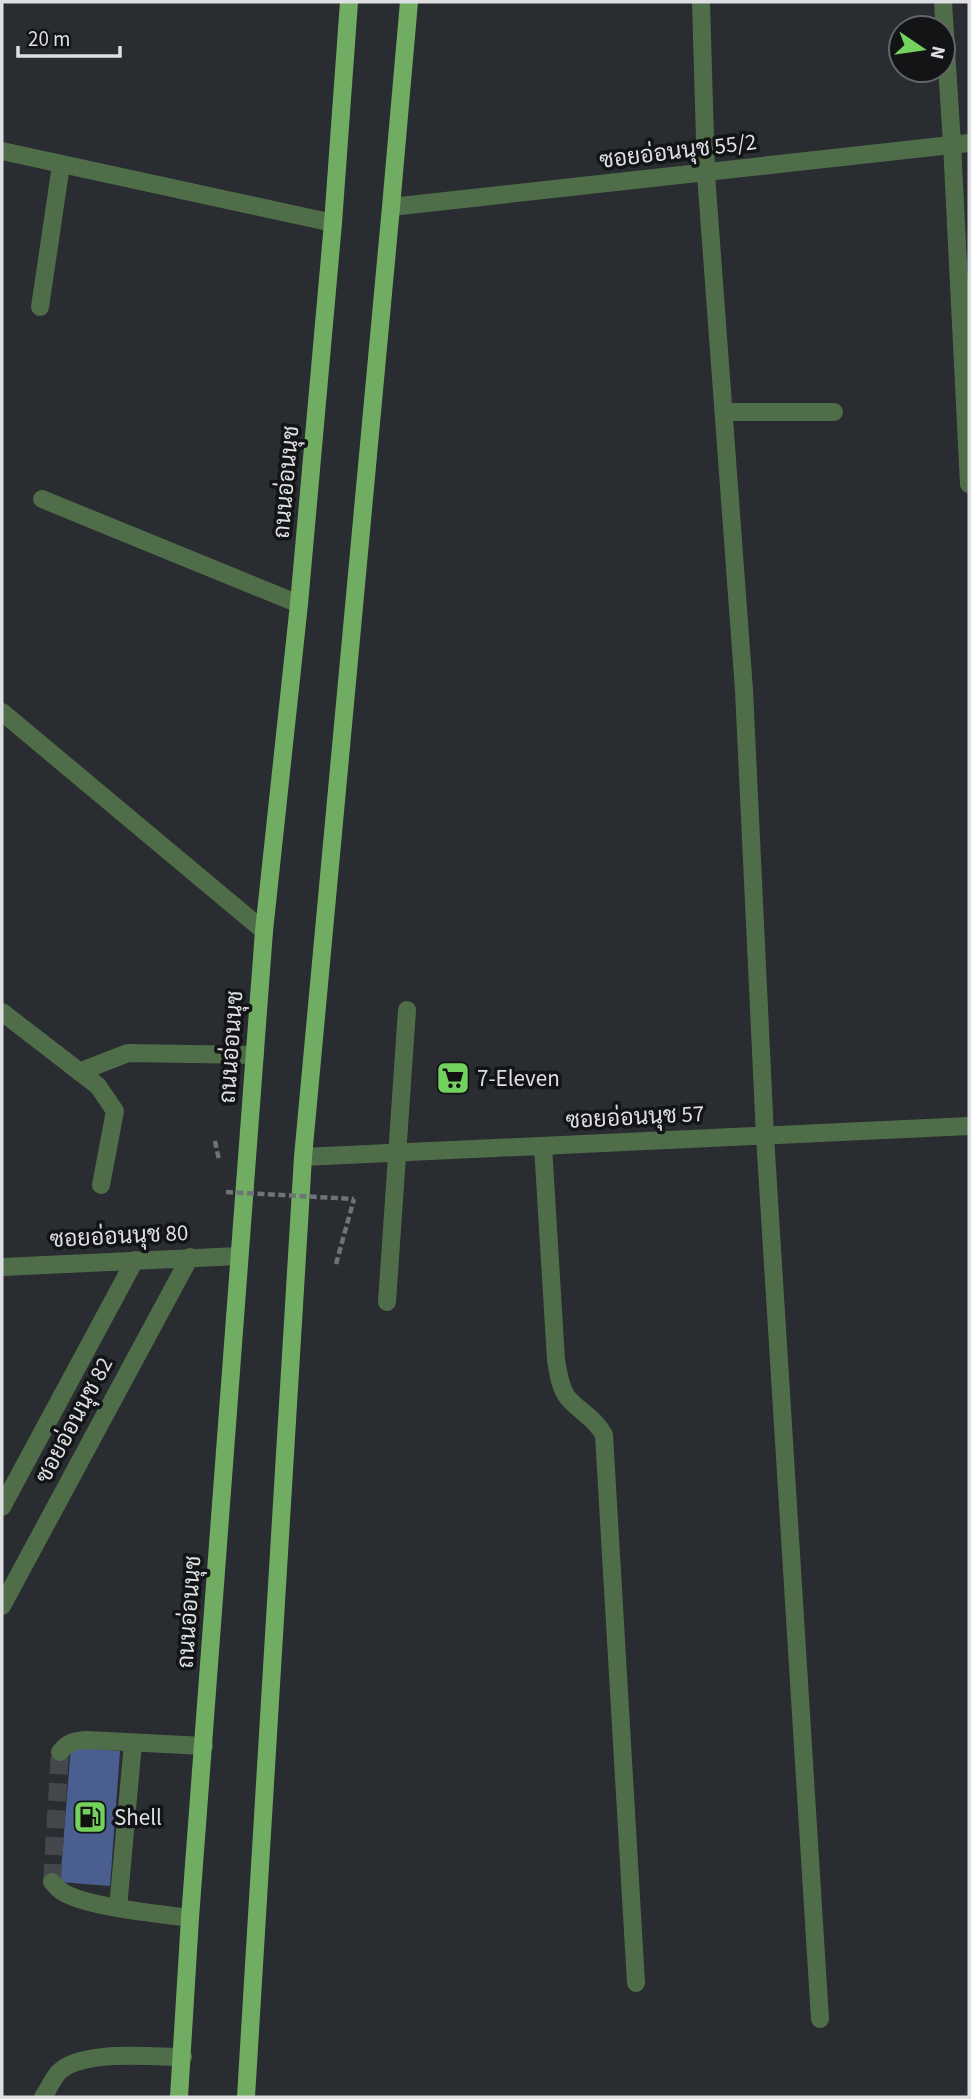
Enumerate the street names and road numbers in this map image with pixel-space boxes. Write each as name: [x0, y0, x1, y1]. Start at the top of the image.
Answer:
street label: ซอยอ่อนนุช 55/2: [598, 125, 758, 177]
street label: ถนนอ่อนนุช: [265, 424, 307, 540]
street label: ถนนอ่อนนุช: [211, 990, 251, 1104]
street label: ซอยอ่อนนุช 57: [565, 1097, 705, 1137]
street label: ซอยอ่อนนุช 80: [49, 1216, 189, 1256]
street label: ซอยอ่อนนุช 82: [27, 1351, 121, 1489]
street label: ถนนอ่อนนุช: [169, 1555, 209, 1669]

